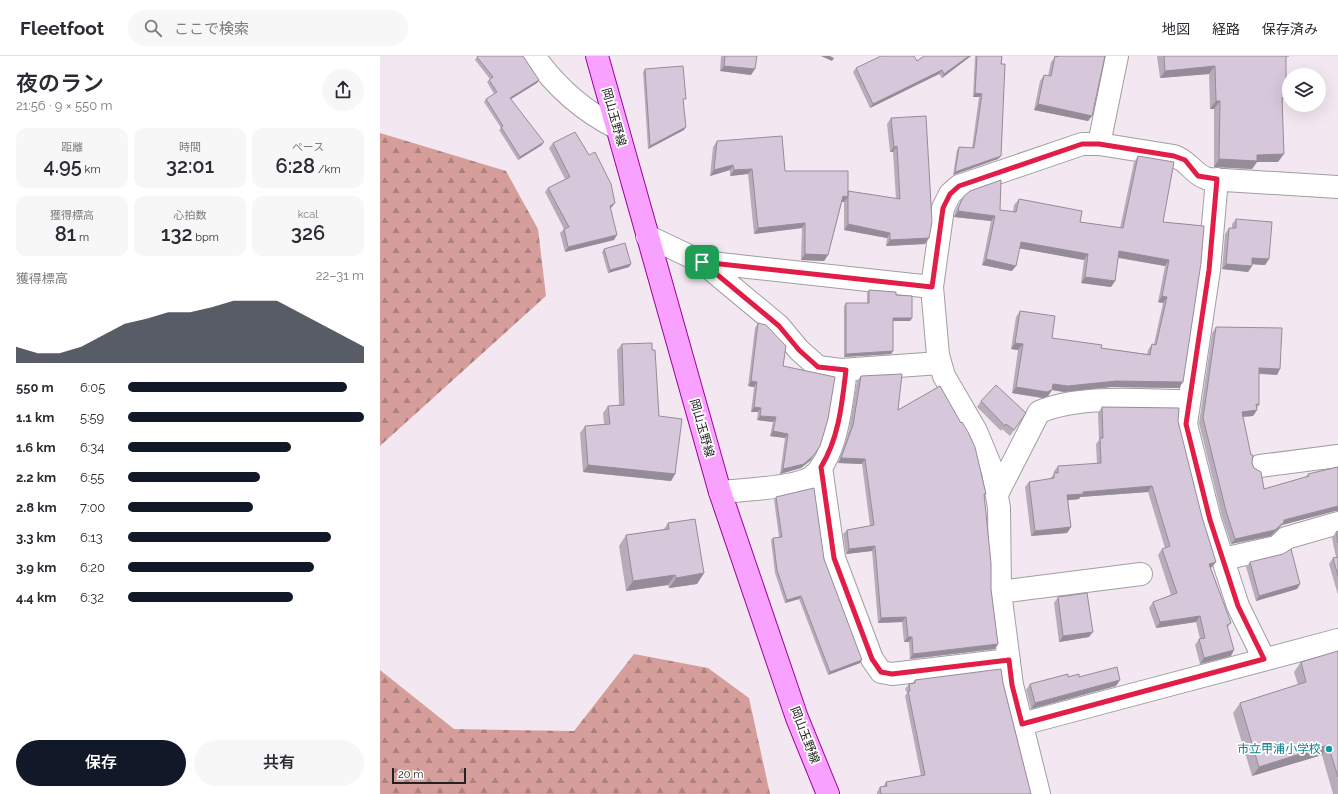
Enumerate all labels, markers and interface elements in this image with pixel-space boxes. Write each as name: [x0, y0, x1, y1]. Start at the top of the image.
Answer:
search box: [128, 10, 408, 46]
text: Fleetfoot: [20, 17, 104, 39]
icon: search: [142, 17, 164, 39]
text: ここで検索: [174, 20, 249, 38]
text: 地図: [1162, 21, 1190, 37]
text: 経路: [1212, 21, 1240, 37]
text: 保存済み: [1262, 21, 1318, 37]
map controls: [1282, 68, 1326, 112]
button: layers: [1282, 68, 1326, 112]
button: share: [322, 69, 364, 111]
text: 夜のラン: [16, 70, 104, 96]
street label: 岡山玉野線: [599, 86, 629, 148]
text: 21:56 · 9 × 550 m: [16, 98, 112, 113]
text: 距離: [61, 141, 83, 154]
text: 時間: [179, 141, 201, 154]
text: ペース: [292, 141, 324, 154]
text: 4.95: [43, 154, 82, 178]
text: 32:01: [166, 154, 214, 178]
text: 6:28: [276, 154, 315, 178]
text: km: [82, 163, 101, 176]
text: /km: [315, 163, 341, 176]
text: kcal: [298, 208, 318, 221]
text: 獲得標高: [50, 209, 94, 222]
text: 心拍数: [174, 209, 207, 222]
text: 326: [291, 221, 325, 245]
text: 81: [55, 222, 76, 246]
text: 132: [161, 222, 192, 246]
text: m: [76, 231, 89, 244]
text: bpm: [192, 231, 219, 244]
pin: [685, 245, 719, 279]
icon: arrive: [691, 251, 713, 273]
text: 22–31 m: [316, 268, 364, 283]
text: 獲得標高: [16, 271, 68, 286]
text: 550 m: [16, 380, 54, 395]
text: 6:05: [80, 380, 105, 395]
street label: 岡山玉野線: [687, 397, 717, 459]
text: 1.1 km: [16, 410, 54, 425]
text: 5:59: [80, 410, 104, 425]
text: 1.6 km: [16, 440, 56, 455]
text: 6:34: [80, 440, 104, 455]
text: 2.2 km: [16, 470, 56, 485]
text: 6:55: [80, 470, 104, 485]
text: 2.8 km: [16, 500, 57, 515]
text: 7:00: [80, 500, 105, 515]
text: 3.3 km: [16, 530, 56, 545]
text: 6:13: [80, 530, 103, 545]
text: 3.9 km: [16, 560, 56, 575]
text: 6:20: [80, 560, 105, 575]
text: 4.4 km: [16, 590, 56, 605]
text: 6:32: [80, 590, 104, 605]
street label: 岡山玉野線: [788, 704, 822, 766]
button: 保存: [16, 740, 186, 786]
button: 共有: [194, 740, 364, 786]
place label: 市立甲浦小学校: [1237, 742, 1321, 756]
marker: 市立甲浦小学校: [1324, 744, 1334, 754]
scale bar: [392, 766, 466, 785]
text: 20 m: [398, 768, 423, 781]

